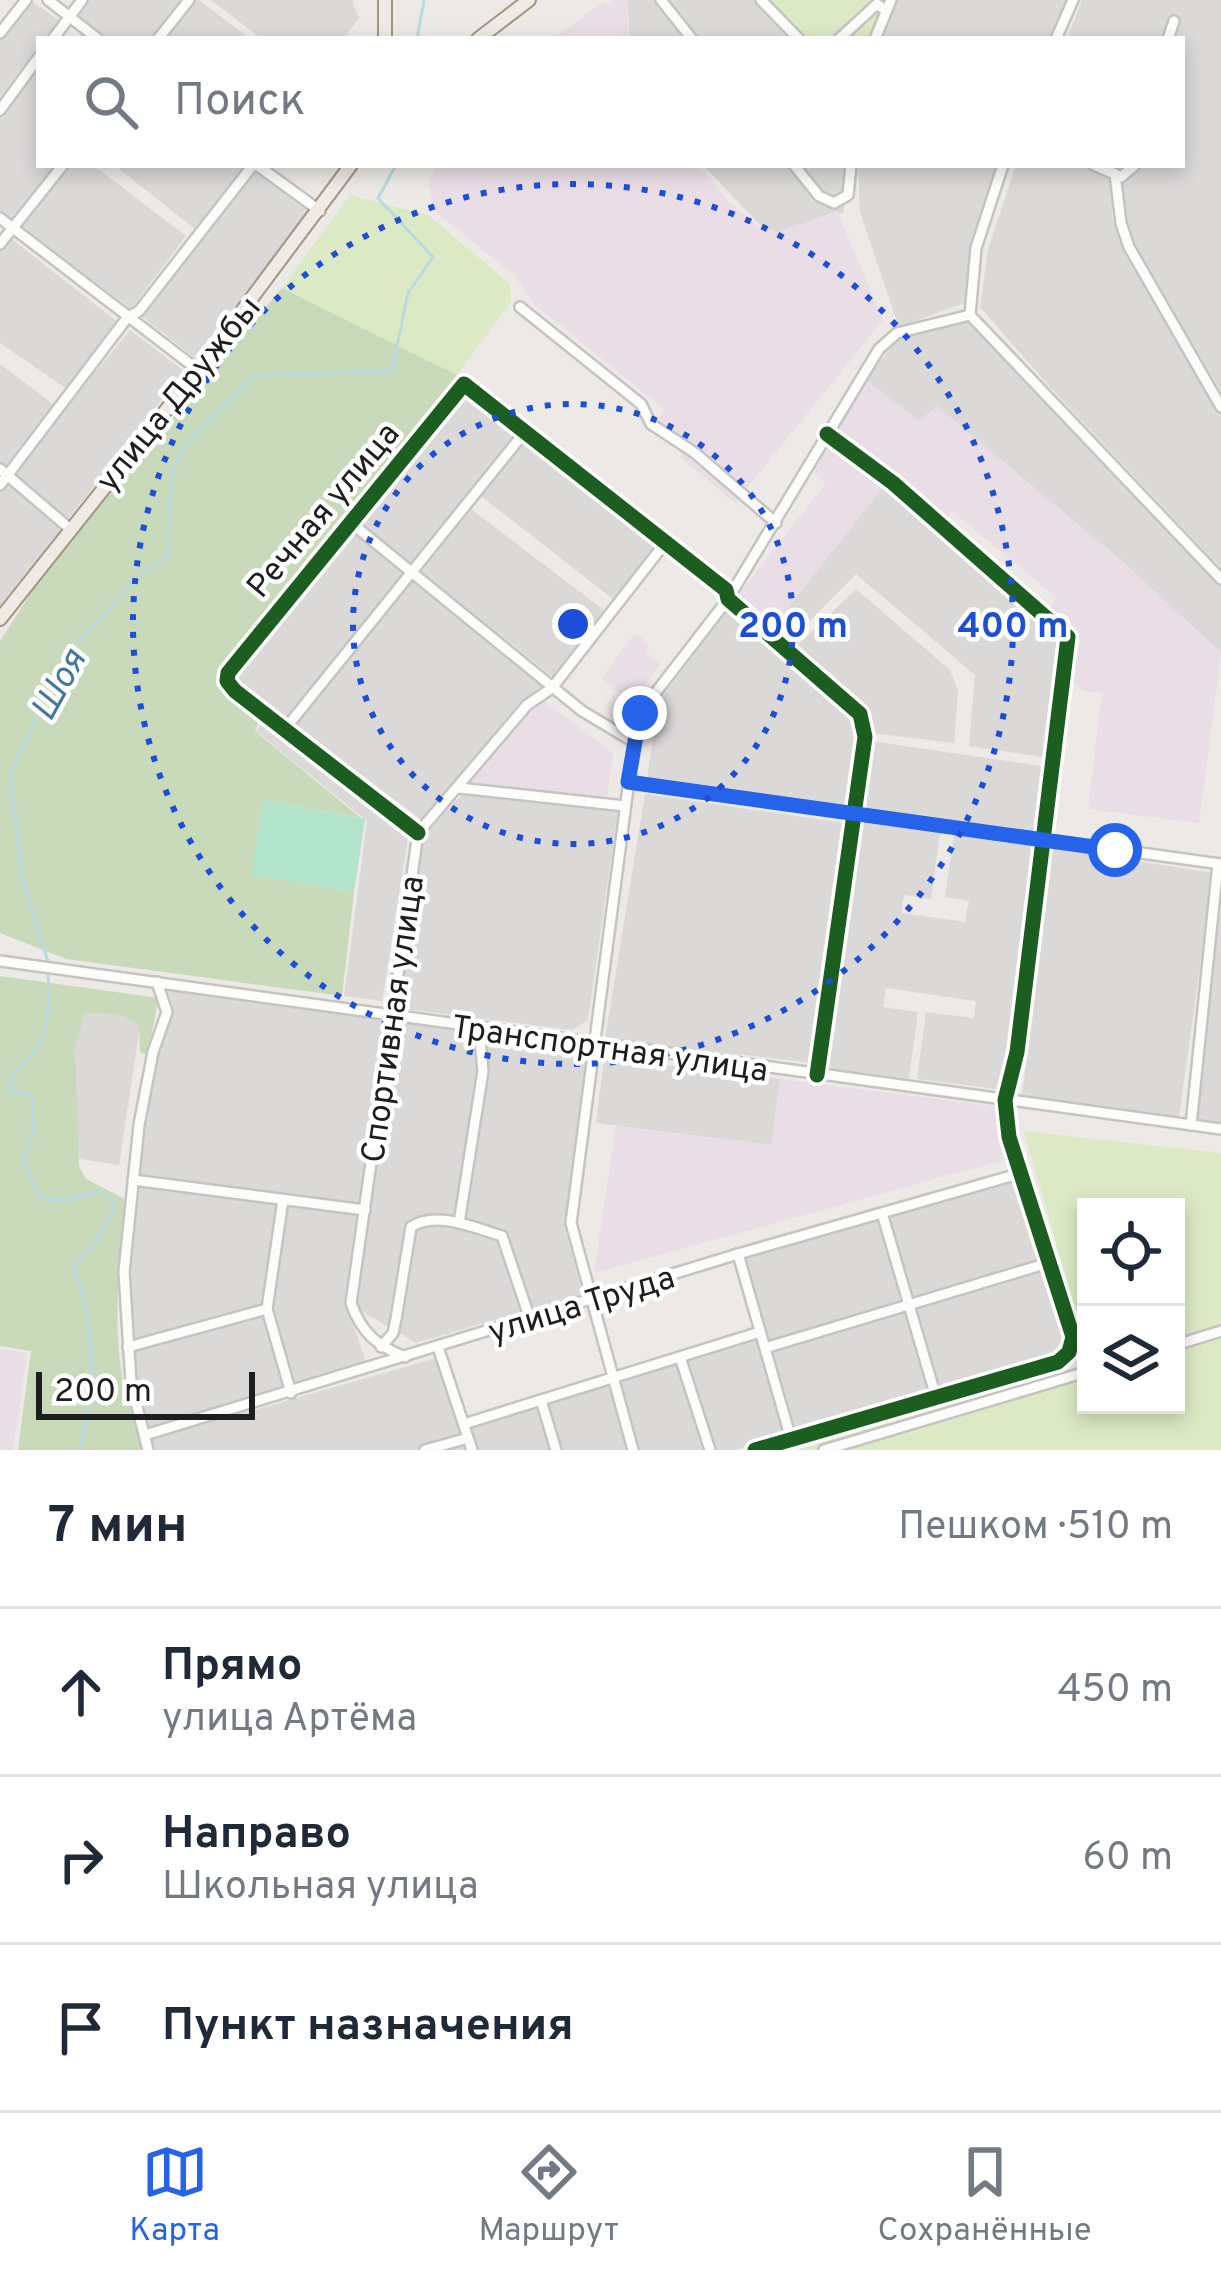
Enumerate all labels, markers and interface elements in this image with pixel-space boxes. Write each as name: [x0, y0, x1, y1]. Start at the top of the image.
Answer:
search box: [36, 36, 1185, 168]
icon: search: [78, 69, 144, 135]
text: Поиск: [174, 74, 305, 131]
street label: улица Дружбы: [88, 289, 272, 502]
street label: Речная улица: [239, 415, 411, 608]
centre of rings: [552, 603, 594, 645]
text: 200 m: [738, 605, 848, 651]
text: 400 m: [957, 605, 1069, 651]
water label: Шоя: [22, 641, 99, 730]
route end: [613, 686, 667, 740]
route start: [1088, 823, 1142, 877]
street label: Спортивная улица: [354, 873, 436, 1166]
street label: Транспортная улица: [448, 1008, 771, 1094]
map controls: [1077, 1198, 1185, 1414]
button: locate: [1077, 1198, 1185, 1306]
street label: улица Труда: [484, 1259, 681, 1355]
button: layers: [1077, 1306, 1185, 1414]
scale bar: [36, 1366, 255, 1419]
text: 200 m: [54, 1372, 152, 1414]
text: 7 мин: [48, 1496, 188, 1561]
text: Пешком · 510 m: [898, 1504, 1173, 1553]
text: Прямо: [162, 1639, 303, 1696]
icon: ahead: [48, 1659, 114, 1725]
text: 450 m: [1057, 1667, 1173, 1716]
text: улица Артёма: [162, 1696, 417, 1745]
text: Направо: [162, 1807, 351, 1864]
icon: right: [48, 1827, 114, 1893]
text: 60 m: [1082, 1835, 1173, 1884]
text: Школьная улица: [162, 1864, 478, 1913]
icon: arrive: [48, 1995, 114, 2061]
text: Пункт назначения: [162, 1999, 574, 2056]
tab: Карта: [129, 2139, 220, 2253]
tab: Маршрут: [478, 2139, 619, 2253]
tab: Сохранённые: [878, 2139, 1092, 2253]

